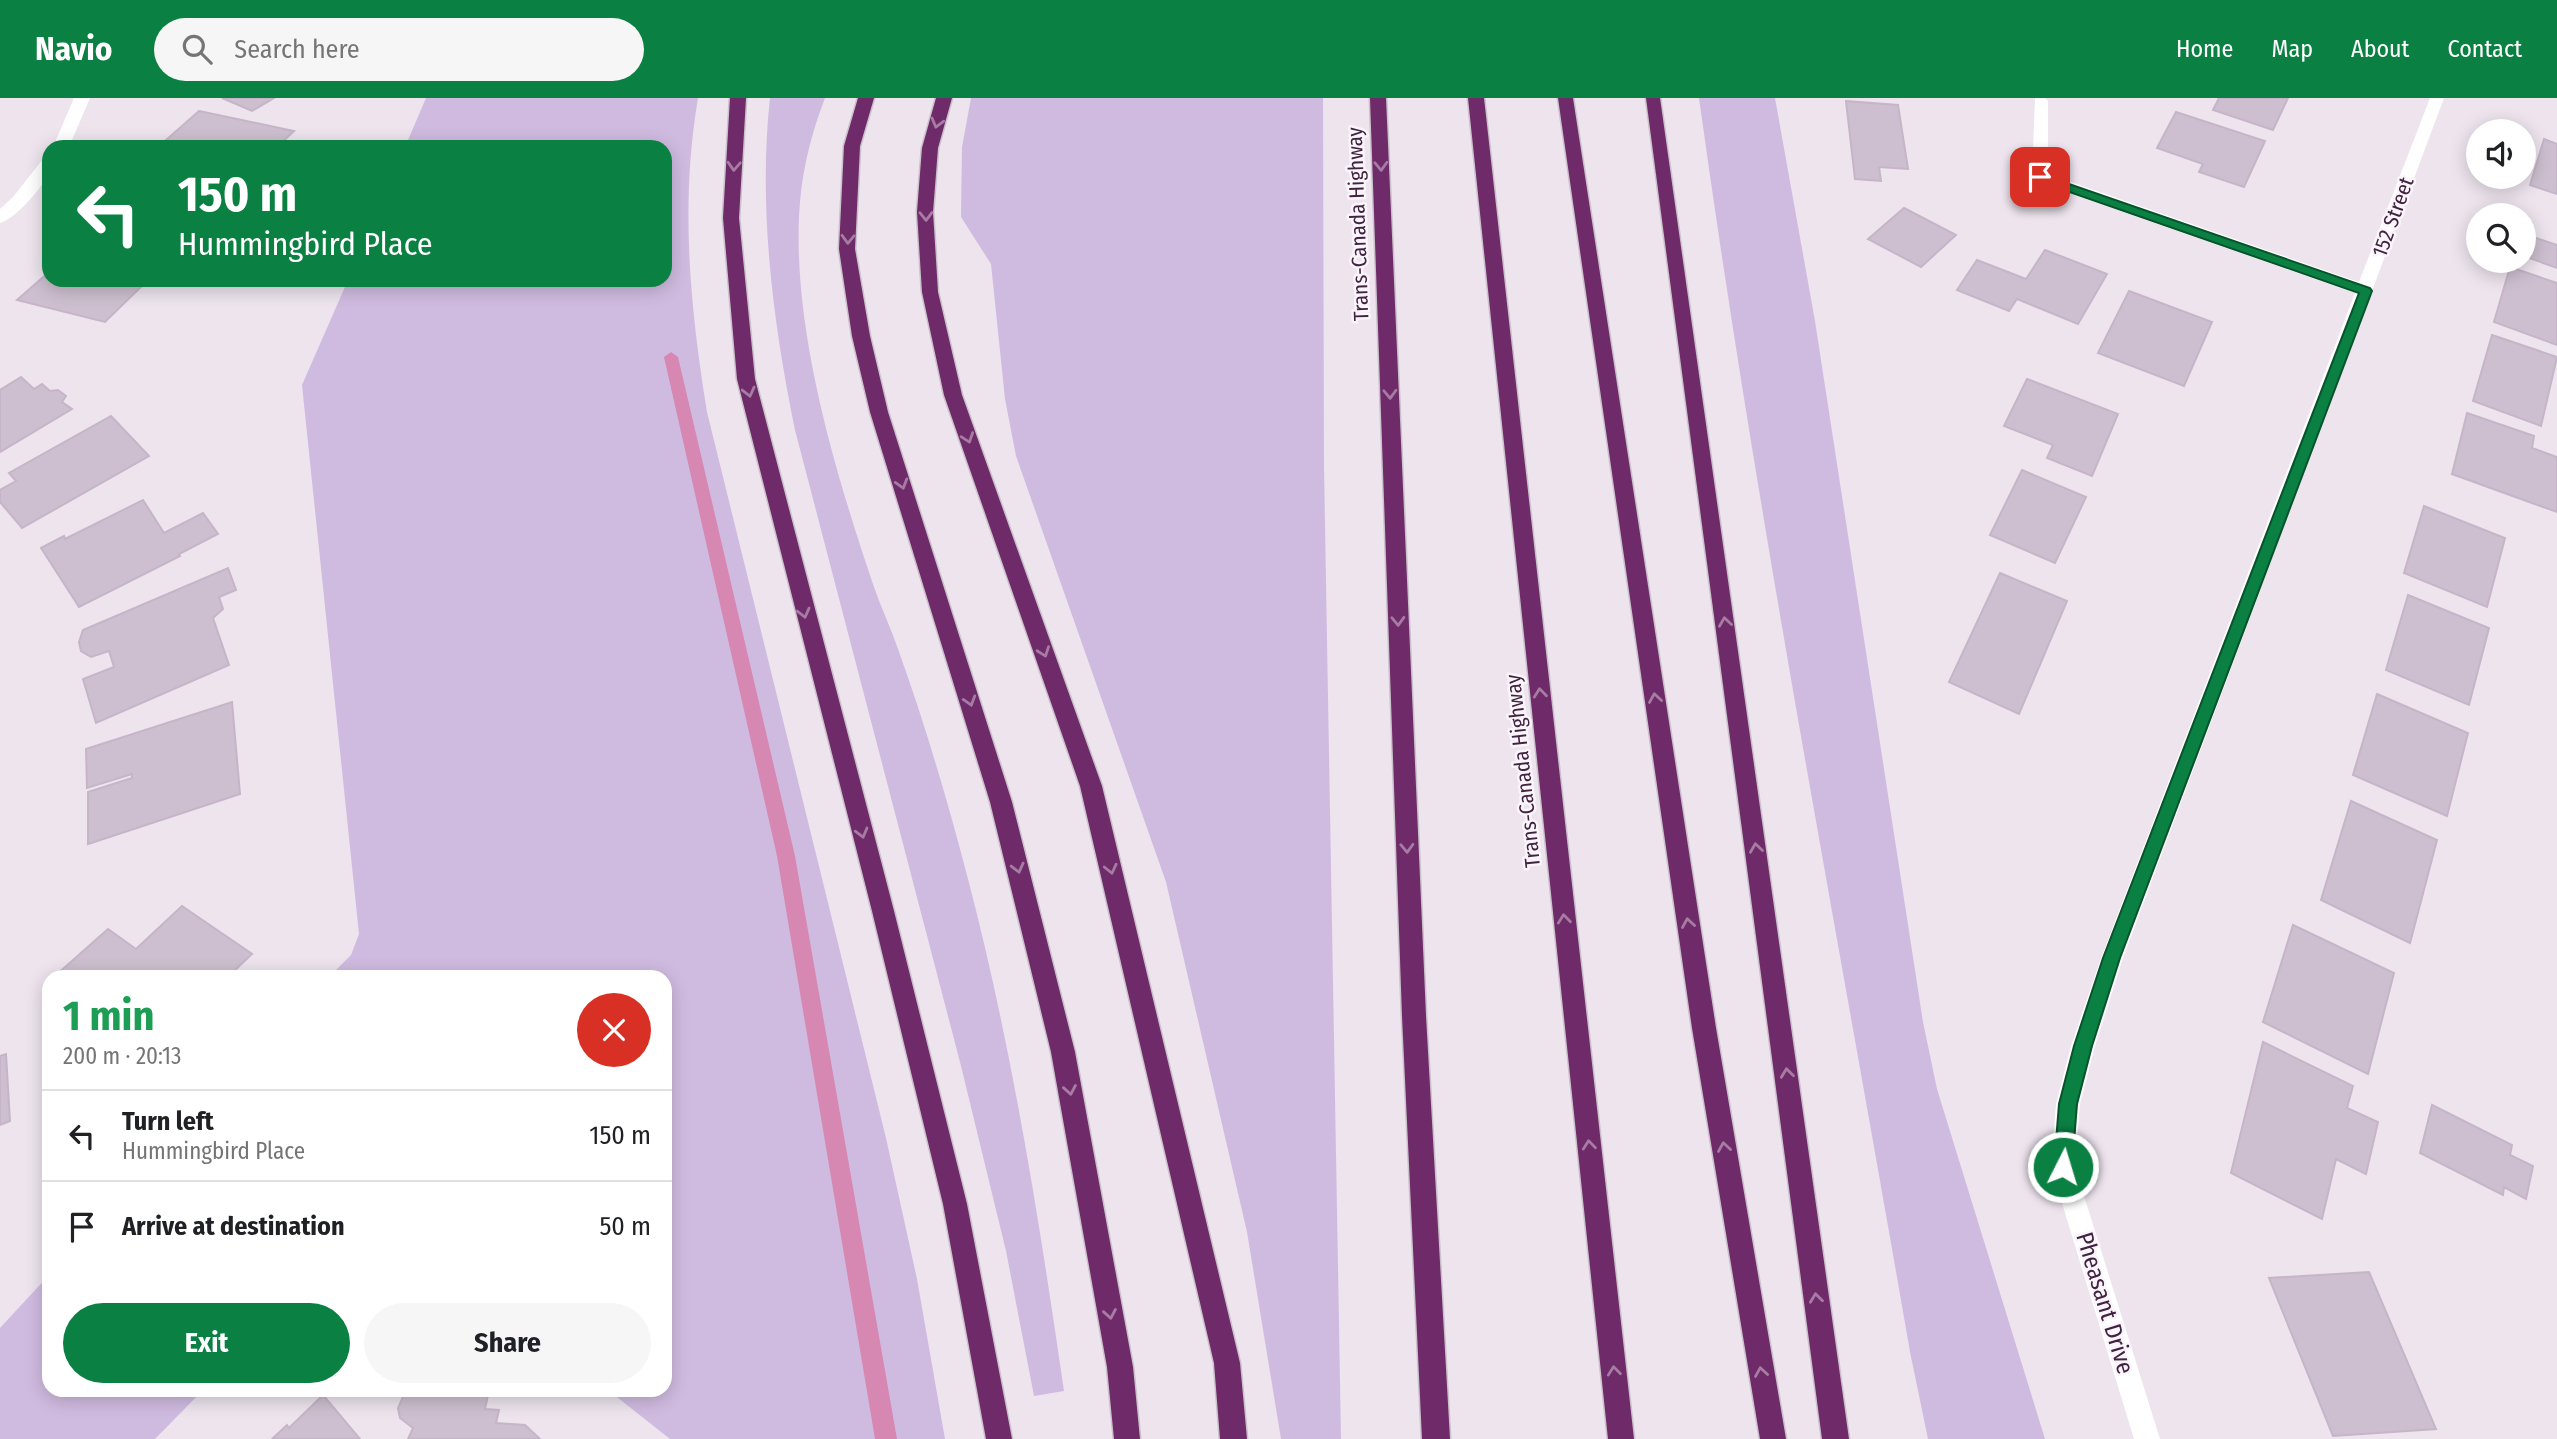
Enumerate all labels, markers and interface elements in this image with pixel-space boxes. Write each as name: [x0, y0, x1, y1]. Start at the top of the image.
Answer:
search box: [154, 18, 644, 81]
text: Navio: [35, 29, 112, 69]
icon: search: [178, 30, 216, 68]
text: Search here: [234, 34, 360, 65]
text: Home: [2176, 35, 2233, 63]
text: Map: [2271, 35, 2313, 63]
text: About: [2351, 35, 2409, 63]
text: Contact: [2447, 35, 2522, 63]
one-way arrow: [931, 117, 945, 129]
map controls: [2466, 119, 2536, 273]
button: sound: [2466, 119, 2536, 189]
street label: Trans-Canada Highway: [1342, 126, 1374, 321]
pin: [2010, 147, 2070, 207]
icon: arrive: [2021, 158, 2059, 196]
one-way arrow: [726, 161, 741, 172]
one-way arrow: [1373, 161, 1388, 172]
text: 150 m: [178, 165, 297, 224]
icon: left: [63, 168, 154, 259]
street label: 152 Street: [2367, 173, 2420, 261]
button: search: [2466, 203, 2536, 273]
one-way arrow: [918, 211, 934, 221]
text: Hummingbird Place: [178, 225, 433, 263]
one-way arrow: [840, 234, 856, 244]
one-way arrow: [741, 386, 756, 398]
one-way arrow: [1382, 388, 1397, 399]
one-way arrow: [960, 431, 974, 443]
one-way arrow: [893, 478, 908, 490]
one-way arrow: [796, 607, 810, 619]
one-way arrow: [1391, 616, 1406, 627]
one-way arrow: [1717, 616, 1732, 628]
one-way arrow: [1036, 646, 1050, 658]
street label: Trans-Canada Highway: [1500, 673, 1546, 869]
one-way arrow: [1532, 687, 1547, 698]
one-way arrow: [1647, 692, 1662, 703]
one-way arrow: [961, 695, 976, 707]
one-way arrow: [854, 827, 869, 839]
one-way arrow: [1748, 842, 1763, 853]
one-way arrow: [1400, 843, 1415, 854]
one-way arrow: [1010, 862, 1024, 874]
one-way arrow: [1103, 863, 1117, 875]
one-way arrow: [1557, 913, 1572, 924]
one-way arrow: [1681, 917, 1696, 928]
text: 1 min: [63, 991, 154, 1041]
button: close: [577, 993, 651, 1067]
text: 200 m · 20:13: [63, 1042, 181, 1070]
one-way arrow: [1779, 1067, 1794, 1079]
one-way arrow: [1061, 1084, 1076, 1096]
text: Turn left: [122, 1106, 214, 1137]
icon: left: [63, 1117, 101, 1155]
text: 150 m: [589, 1120, 651, 1151]
position arrow: [2026, 1130, 2100, 1204]
text: Hummingbird Place: [122, 1137, 305, 1165]
one-way arrow: [1581, 1139, 1596, 1151]
one-way arrow: [1717, 1141, 1732, 1153]
icon: arrive: [63, 1208, 101, 1246]
text: Arrive at destination: [122, 1211, 345, 1242]
text: 50 m: [599, 1211, 651, 1242]
street label: Pheasant Drive: [2070, 1229, 2140, 1377]
one-way arrow: [1809, 1293, 1824, 1304]
button: Exit: [63, 1303, 350, 1383]
button: Share: [364, 1303, 651, 1383]
one-way arrow: [1102, 1308, 1117, 1320]
one-way arrow: [1606, 1365, 1621, 1377]
one-way arrow: [1754, 1366, 1769, 1378]

